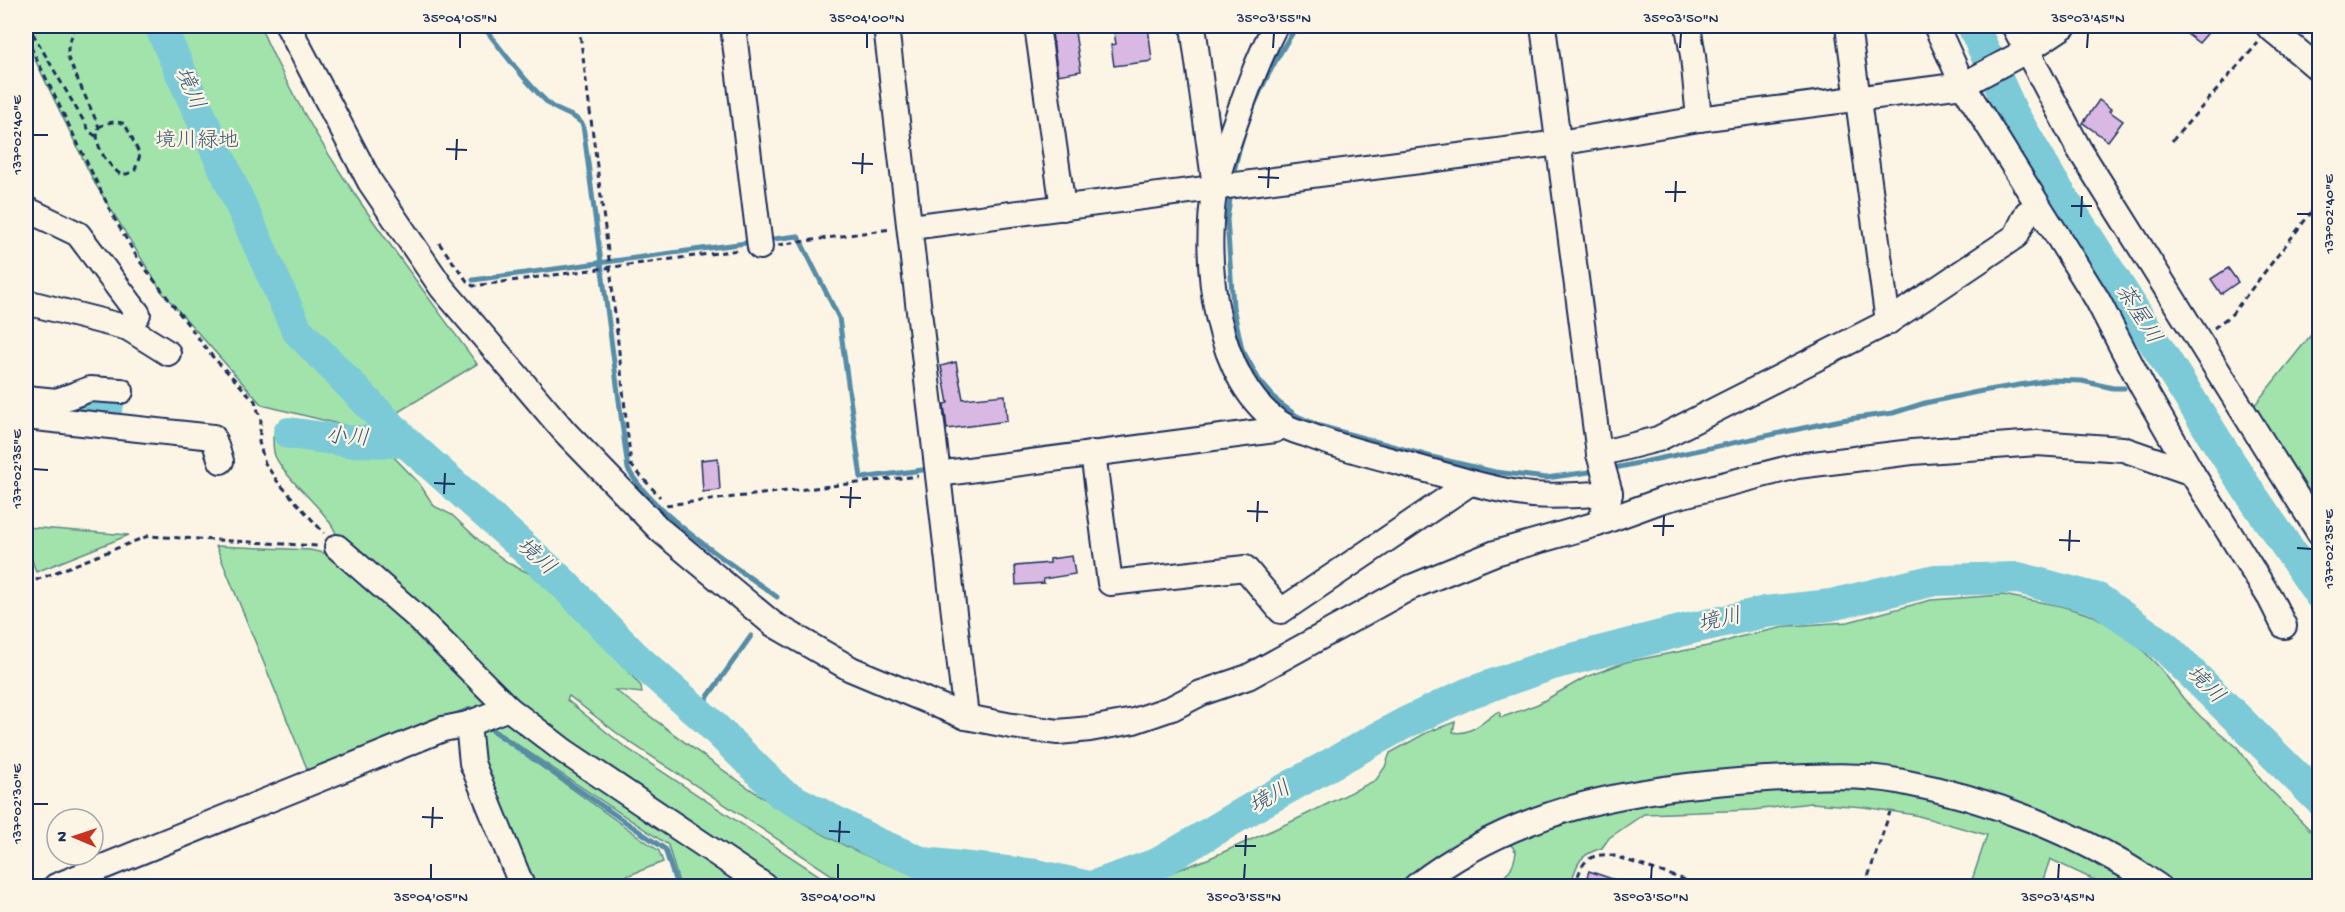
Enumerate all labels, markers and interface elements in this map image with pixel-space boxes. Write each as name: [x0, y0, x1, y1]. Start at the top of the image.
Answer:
text: 35°04'05"N: [422, 10, 497, 28]
text: 35°04'00"N: [829, 10, 905, 28]
text: 35°03'55"N: [1236, 10, 1311, 28]
text: 35°03'50"N: [1643, 10, 1719, 28]
text: 35°03'45"N: [2050, 10, 2125, 28]
water label: 境川: [167, 63, 210, 114]
text: 137°02'40"E: [9, 95, 27, 176]
park label: 境川緑地: [155, 129, 239, 155]
text: 137°02'40"E: [2321, 174, 2339, 255]
water label: 茶屋川: [2108, 280, 2166, 350]
water label: 小川: [324, 423, 370, 454]
text: 137°02'35"E: [9, 429, 27, 510]
text: 137°02'35"E: [2321, 509, 2339, 590]
water label: 境川: [510, 533, 561, 582]
water label: 境川: [1695, 603, 1744, 640]
water label: 境川: [2179, 661, 2229, 711]
text: 137°02'30"E: [9, 763, 27, 845]
water label: 境川: [1245, 776, 1297, 821]
north arrow: [45, 807, 105, 867]
text: N: [54, 830, 73, 842]
text: 35°04'05"N: [393, 889, 468, 907]
text: 35°04'00"N: [800, 889, 876, 907]
text: 35°03'55"N: [1206, 889, 1281, 907]
text: 35°03'50"N: [1613, 889, 1689, 907]
text: 35°03'45"N: [2020, 889, 2095, 907]

